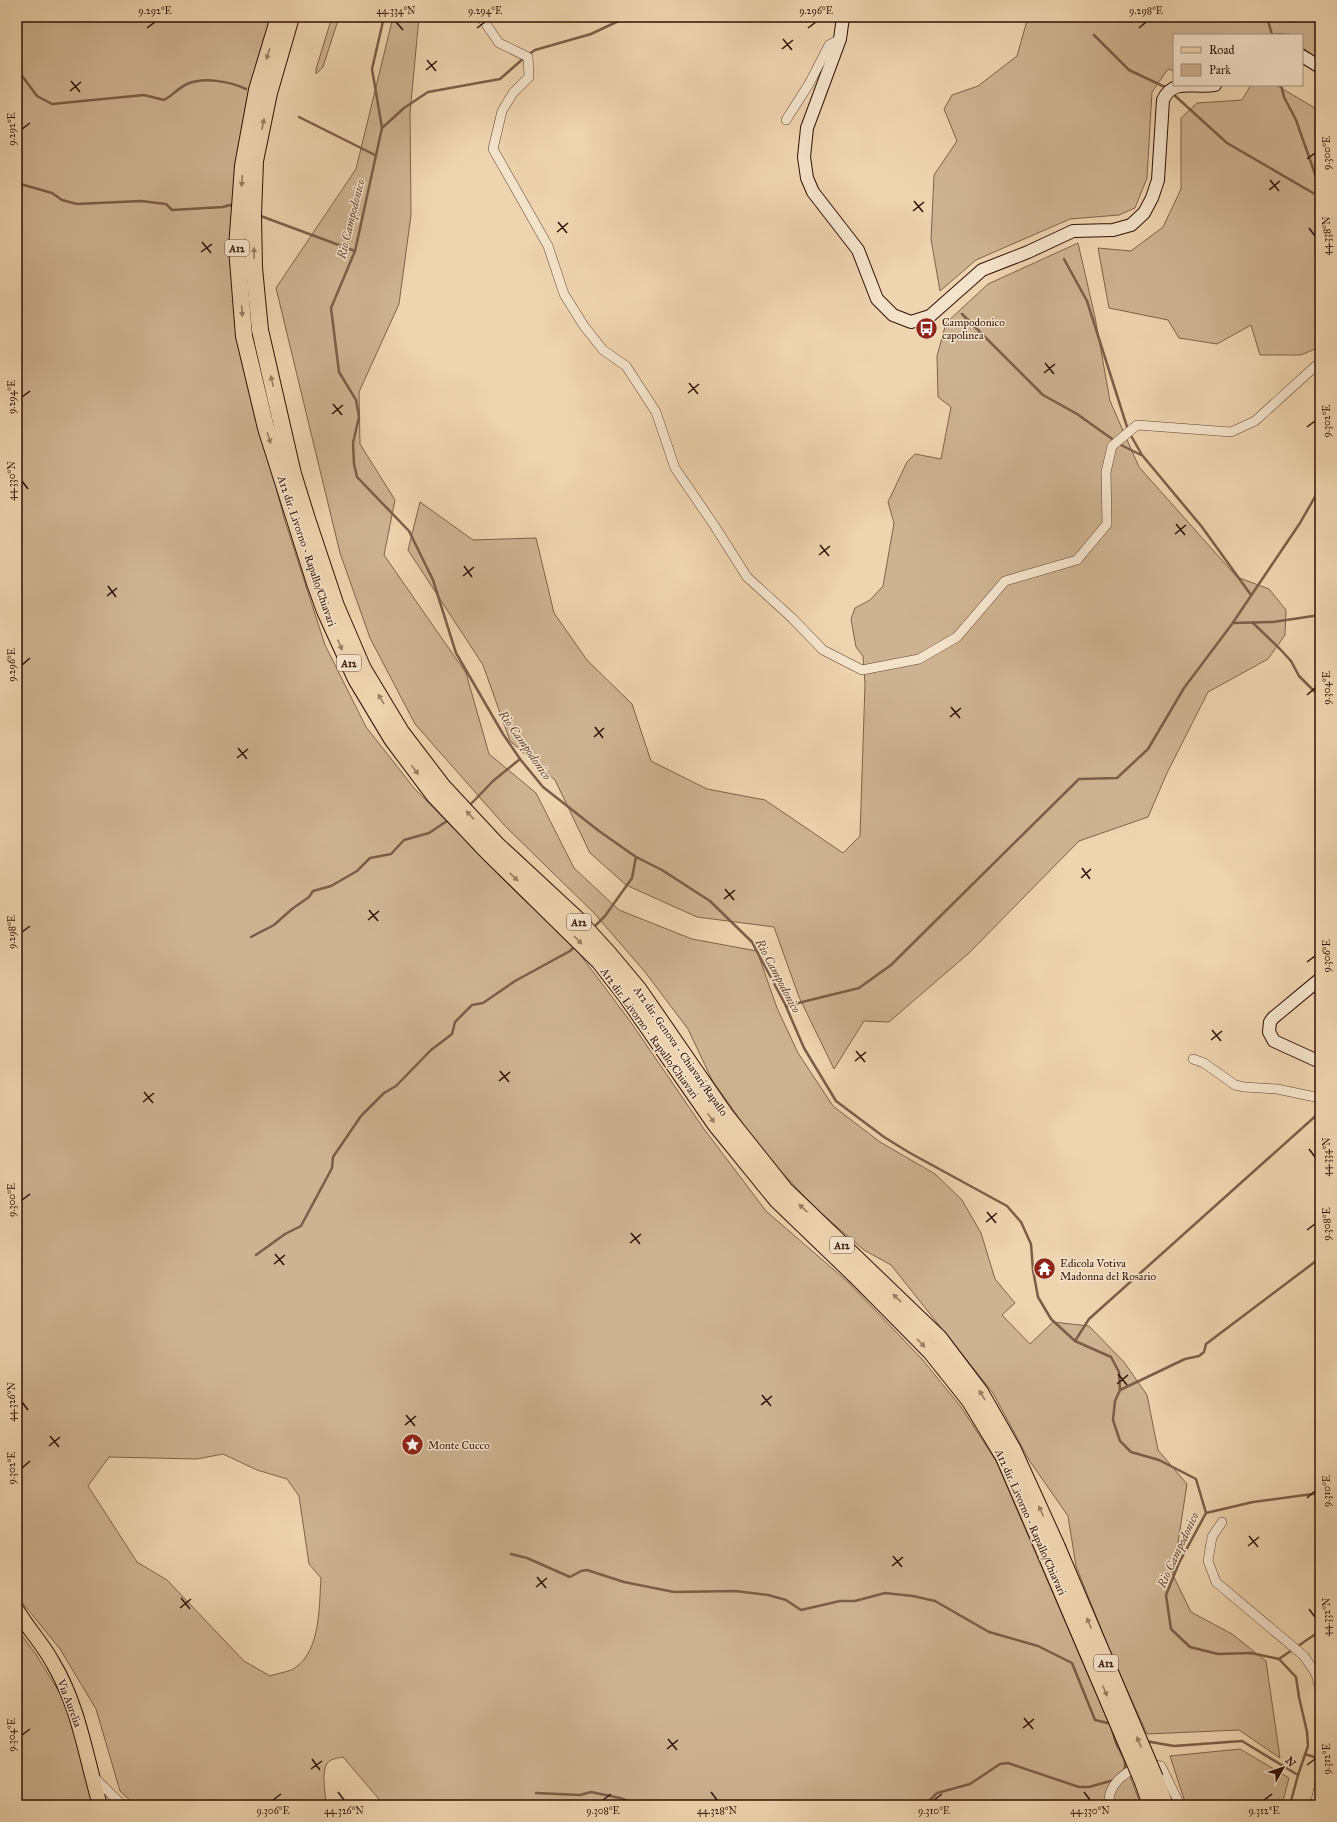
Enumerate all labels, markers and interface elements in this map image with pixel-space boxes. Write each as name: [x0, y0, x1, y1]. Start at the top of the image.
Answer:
text: 9.292°E: [138, 5, 172, 17]
text: 44.334°N: [376, 5, 416, 17]
text: 9.294°E: [468, 5, 502, 17]
text: 9.296°E: [799, 5, 833, 17]
text: 9.298°E: [1129, 5, 1163, 17]
legend: [1173, 34, 1303, 86]
text: Road: [1209, 43, 1235, 57]
one-way arrow: [265, 49, 271, 61]
text: Park: [1209, 63, 1231, 77]
text: 9.292°E: [6, 112, 18, 146]
one-way arrow: [260, 118, 266, 130]
text: 9.300°E: [1321, 136, 1333, 170]
one-way arrow: [238, 175, 245, 187]
water label: Rio Campodonico: [334, 177, 369, 261]
text: 44.338°N: [1321, 216, 1333, 255]
road number: A12: [225, 240, 249, 256]
one-way arrow: [251, 246, 257, 259]
one-way arrow: [238, 305, 245, 317]
bus stop icon: Campodonico capolinea: [913, 315, 939, 341]
place label: Campodonico capolinea: [942, 316, 1005, 342]
one-way arrow: [269, 375, 275, 388]
text: 9.294°E: [6, 380, 18, 414]
text: 9.302°E: [1321, 405, 1333, 437]
one-way arrow: [266, 432, 272, 444]
text: 44.330°N: [6, 461, 18, 501]
street label: A12 dir. Livorno - Rapallo/Chiavari: [274, 473, 338, 628]
one-way arrow: [337, 639, 343, 650]
text: 9.296°E: [6, 648, 18, 682]
road number: A12: [337, 655, 361, 671]
text: 9.304°E: [1321, 671, 1333, 705]
one-way arrow: [377, 693, 384, 705]
water label: Rio Campodonico: [494, 707, 554, 783]
one-way arrow: [411, 765, 420, 776]
one-way arrow: [465, 810, 475, 820]
one-way arrow: [509, 872, 519, 882]
road number: A12: [567, 914, 591, 930]
text: 9.298°E: [6, 915, 18, 949]
one-way arrow: [573, 935, 583, 945]
water label: Rio Campodonico: [751, 936, 804, 1016]
text: 9.306°E: [1321, 939, 1333, 973]
street label: A12 dir. Livorno - Rapallo/Chiavari: [597, 964, 701, 1101]
street label: A12 dir. Genova - Chiavari/Rapallo: [630, 983, 731, 1119]
one-way arrow: [707, 1113, 715, 1123]
text: 44.334°N: [1321, 1137, 1333, 1177]
text: 9.300°E: [6, 1183, 18, 1217]
one-way arrow: [798, 1203, 809, 1212]
text: 9.308°E: [1321, 1207, 1333, 1241]
road number: A12: [830, 1237, 854, 1253]
temple icon: Edicola Votiva Madonna del Rosario: [1032, 1256, 1058, 1282]
place label: Edicola Votiva Madonna del Rosario: [1060, 1257, 1157, 1283]
one-way arrow: [892, 1293, 902, 1303]
one-way arrow: [916, 1338, 926, 1348]
text: 44.326°N: [6, 1382, 18, 1422]
one-way arrow: [978, 1390, 986, 1400]
place icon: Monte Cucco: [400, 1432, 426, 1458]
place label: Monte Cucco: [428, 1439, 490, 1452]
street label: A12 dir. Livorno - Rapallo/Chiavari: [992, 1446, 1069, 1597]
text: 9.302°E: [6, 1452, 18, 1484]
text: 9.310°E: [1321, 1475, 1333, 1507]
one-way arrow: [1038, 1506, 1044, 1517]
water label: Rio Campodonico: [1154, 1510, 1203, 1591]
text: 44.332°N: [1321, 1597, 1333, 1636]
one-way arrow: [1086, 1617, 1092, 1628]
road number: A12: [1094, 1655, 1118, 1671]
street label: Via Aurelia: [54, 1677, 85, 1729]
one-way arrow: [1102, 1686, 1108, 1698]
text: 9.304°E: [6, 1718, 18, 1752]
one-way arrow: [1136, 1736, 1142, 1748]
text: 9.312°E: [1321, 1743, 1333, 1775]
north arrow: [1263, 1748, 1303, 1788]
text: N: [1282, 1754, 1299, 1770]
text: 9.306°E: [256, 1805, 290, 1817]
text: 44.326°N: [324, 1805, 364, 1817]
text: 9.308°E: [586, 1805, 620, 1817]
text: 44.328°N: [697, 1805, 737, 1817]
text: 9.310°E: [918, 1805, 950, 1817]
text: 44.330°N: [1070, 1805, 1110, 1817]
text: 9.312°E: [1248, 1805, 1280, 1817]

